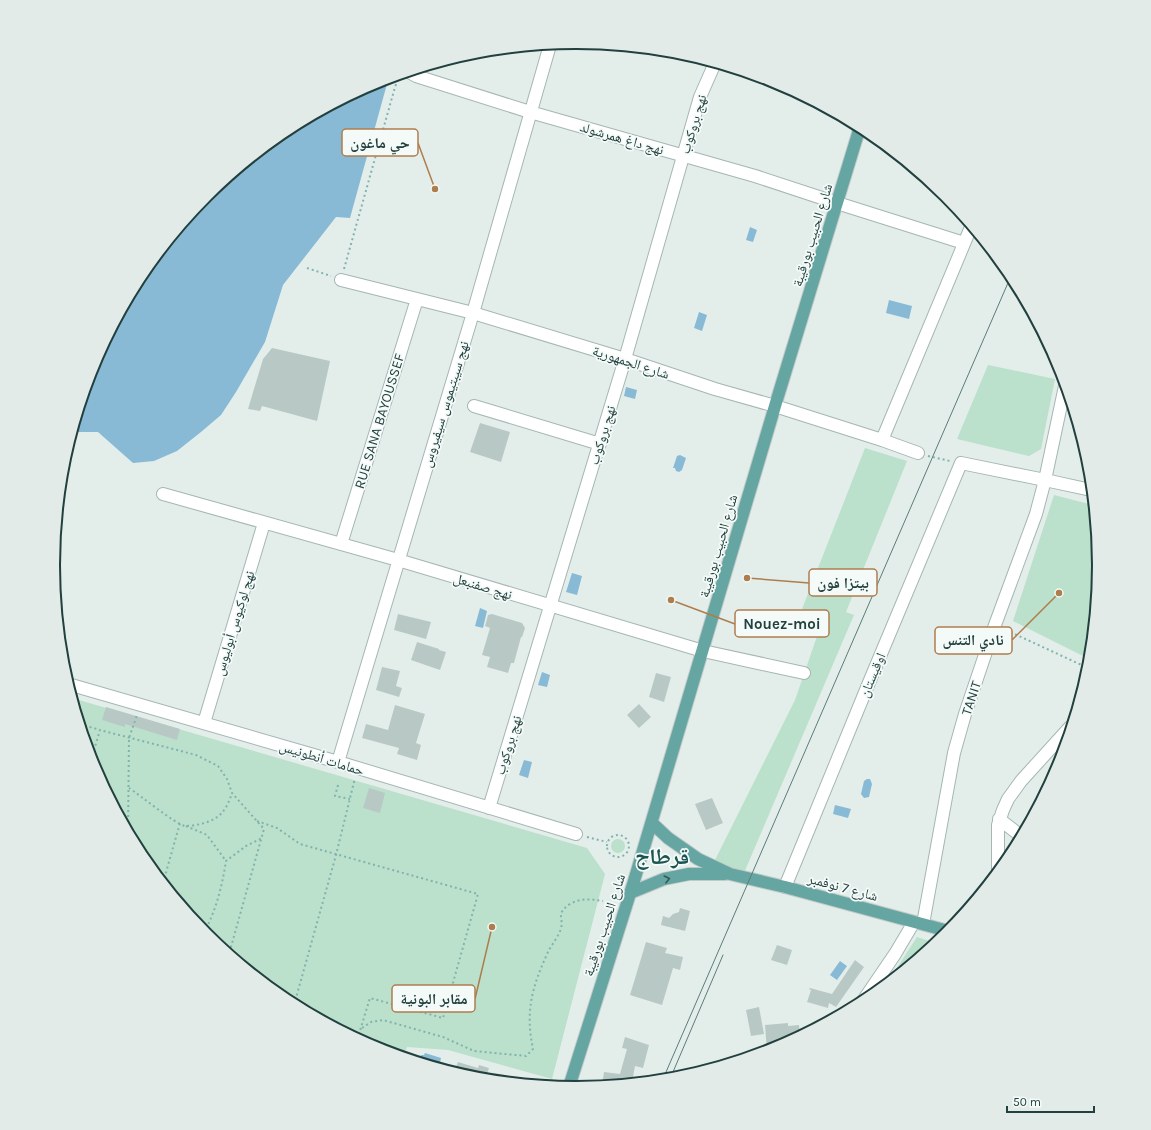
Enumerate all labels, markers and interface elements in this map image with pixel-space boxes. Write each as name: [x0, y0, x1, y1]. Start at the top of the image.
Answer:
street label: نهج بروكوب: [676, 92, 712, 156]
street label: نهج داغ همرشولد: [578, 118, 666, 160]
callout: حي ماغون: [342, 129, 418, 156]
text: حي ماغون: [350, 134, 410, 155]
street label: شارع الحبيب بورقيبة: [789, 182, 837, 289]
street label: نهج سيبتيموس سيفيروس: [418, 339, 474, 470]
street label: شارع الجمهورية: [590, 342, 671, 384]
street label: RUE SANA BAYOUSSEF: [351, 351, 408, 491]
street label: نهج بروكوب: [585, 403, 621, 467]
street label: شارع الحبيب بورقيبة: [696, 493, 742, 600]
street label: نهج لوكيوس أبوليوس: [210, 569, 260, 678]
callout: بيتزا فون: [809, 569, 877, 596]
street label: نهج صفنبعل: [451, 570, 514, 604]
text: بيتزا فون: [817, 574, 869, 592]
callout: Nouez-moi: [735, 610, 829, 637]
text: Nouez-moi: [743, 615, 821, 633]
callout: نادي التنس: [935, 627, 1012, 654]
text: نادي التنس: [942, 631, 1004, 652]
street label: اوقيستان: [855, 650, 889, 700]
street label: TANIT: [958, 679, 985, 717]
street label: نهج بروكوب: [491, 713, 527, 777]
street label: حمامات أنطونيس: [277, 737, 366, 779]
district label: قرطاج: [635, 844, 689, 870]
street label: شارع 7 نوفمبر: [805, 870, 880, 906]
street label: شارع الحبيب بورقيبة: [580, 872, 630, 979]
one-way arrow: [663, 875, 670, 884]
callout: مقابر البونية: [392, 985, 475, 1012]
text: مقابر البونية: [400, 990, 468, 1008]
scale bar: [1007, 1088, 1094, 1114]
text: 50 m: [1013, 1095, 1041, 1109]

